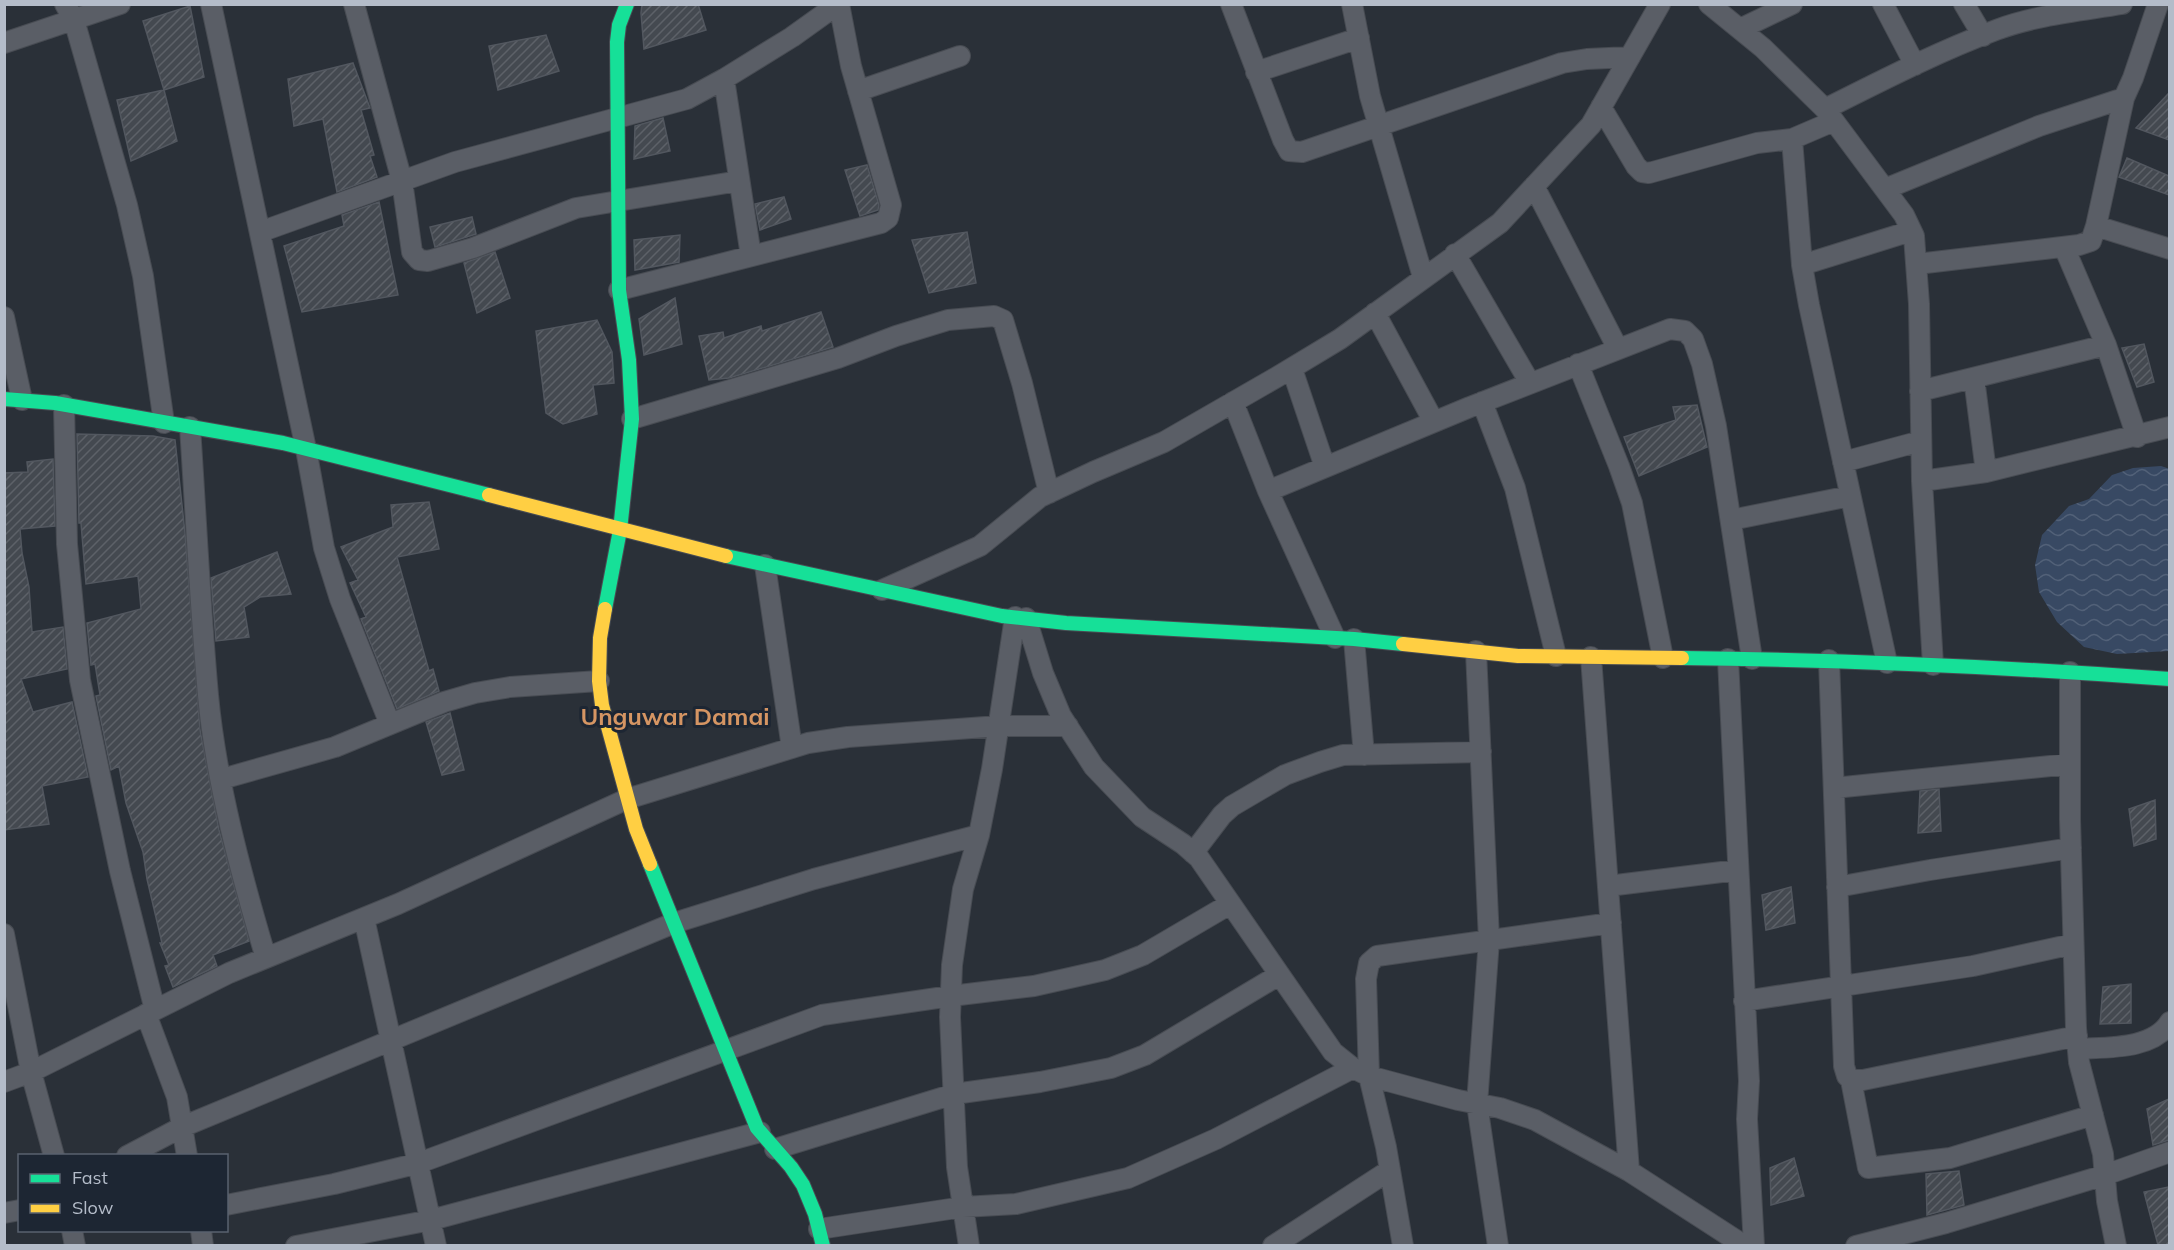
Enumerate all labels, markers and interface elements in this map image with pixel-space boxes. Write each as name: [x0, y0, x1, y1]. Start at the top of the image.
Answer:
district label: Unguwar Damai: [580, 701, 770, 731]
legend: [18, 1154, 228, 1232]
text: Fast: [72, 1166, 108, 1189]
text: Slow: [72, 1196, 114, 1219]

